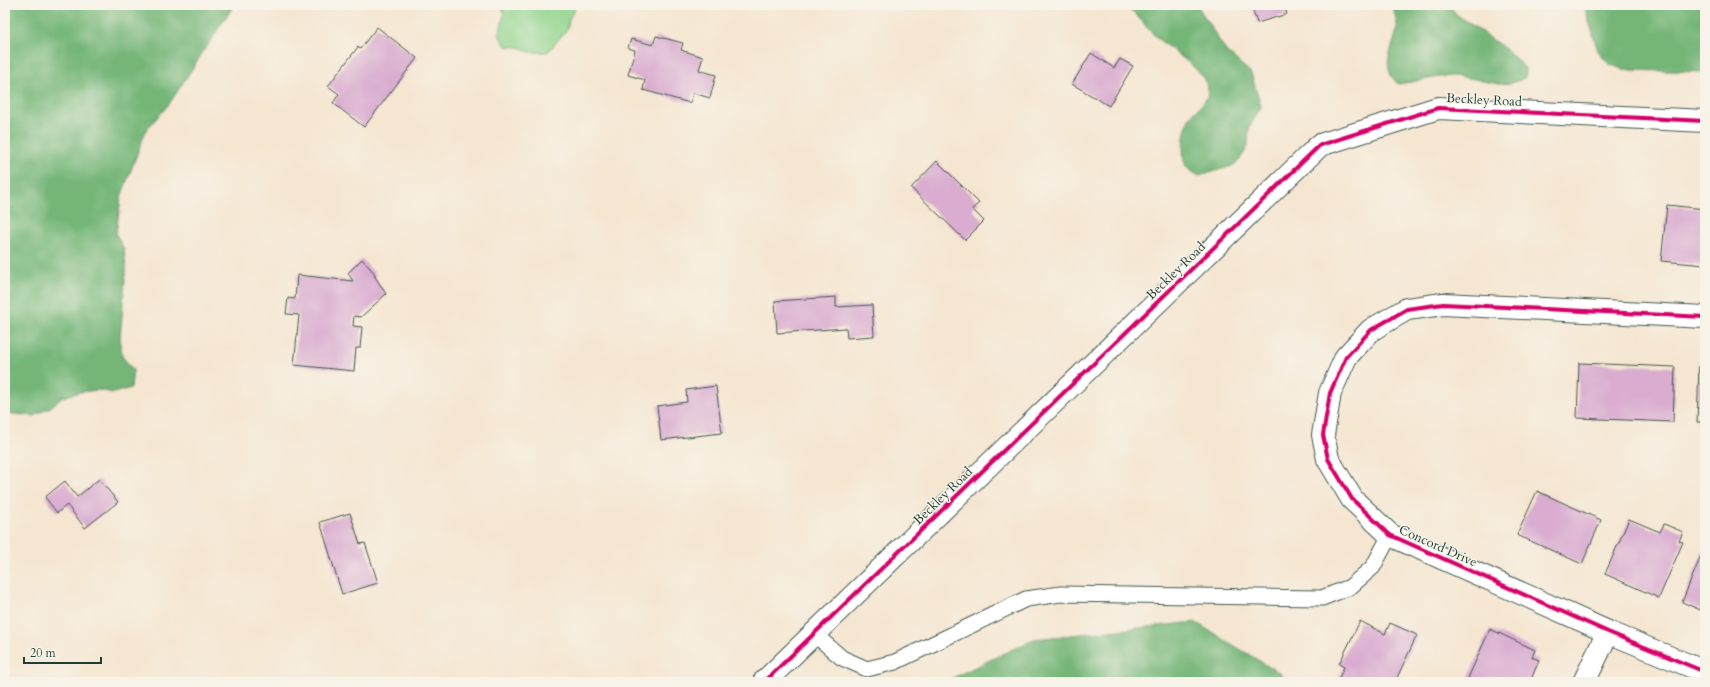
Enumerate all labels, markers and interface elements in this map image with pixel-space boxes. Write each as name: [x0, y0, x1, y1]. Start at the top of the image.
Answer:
street label: Beckley Road: [1446, 89, 1522, 111]
street label: Beckley Road: [1142, 238, 1210, 304]
street label: Beckley Road: [909, 463, 977, 529]
street label: Concord Drive: [1396, 521, 1480, 571]
scale bar: [24, 639, 101, 665]
text: 20 m: [30, 645, 57, 661]

